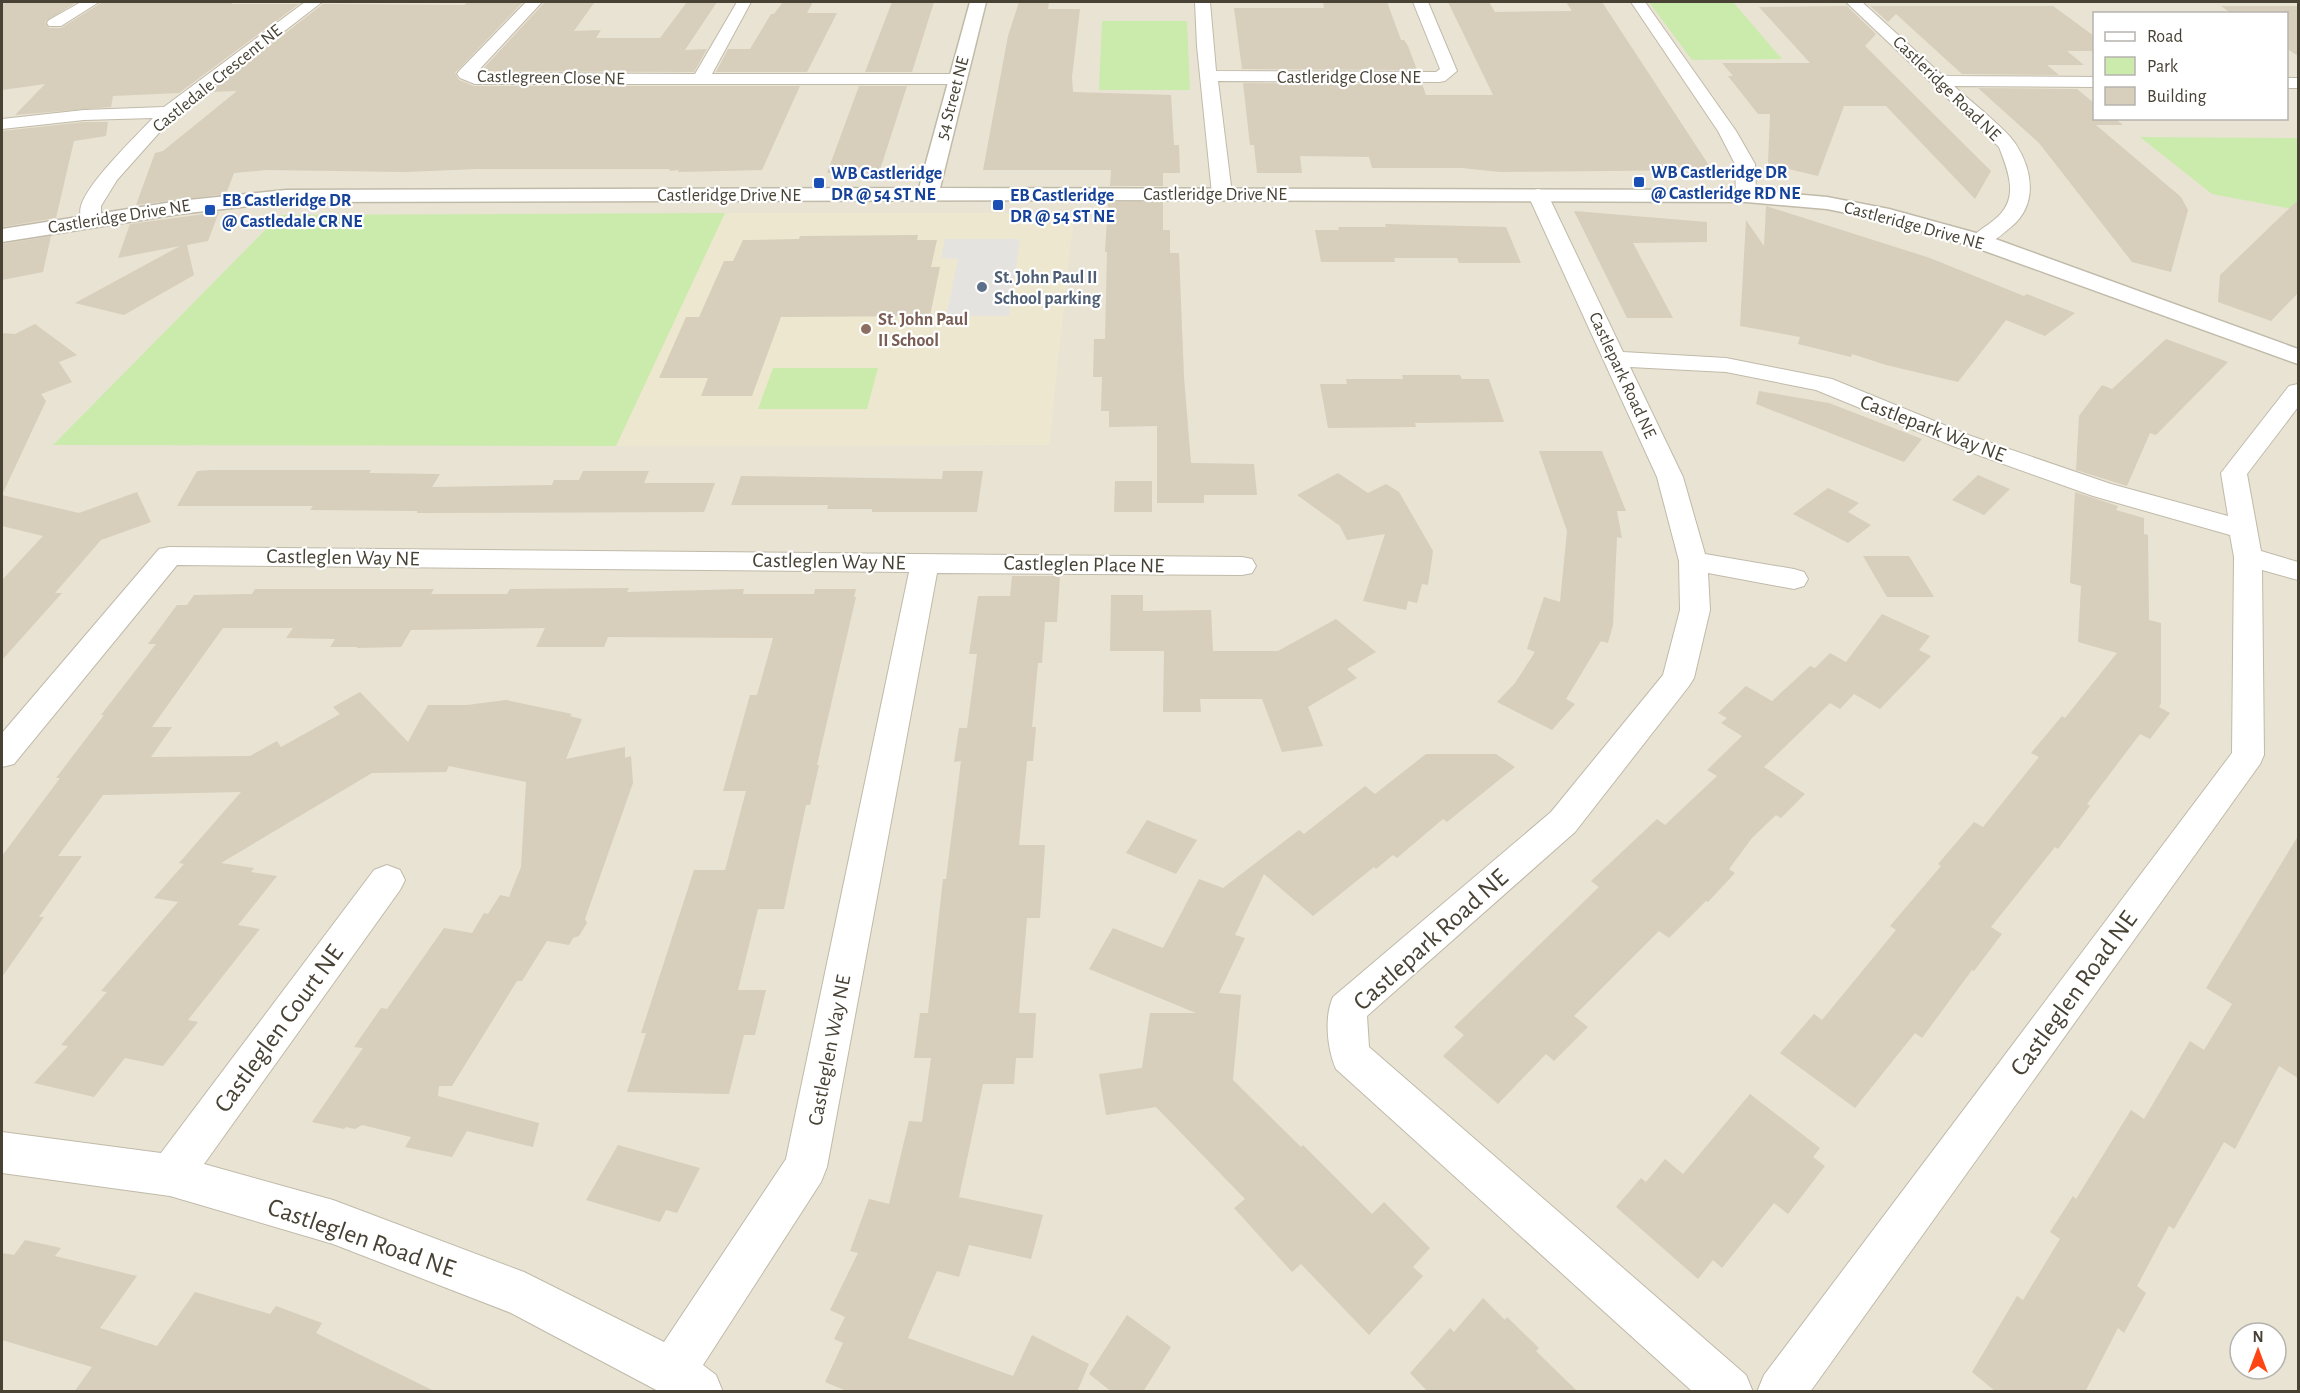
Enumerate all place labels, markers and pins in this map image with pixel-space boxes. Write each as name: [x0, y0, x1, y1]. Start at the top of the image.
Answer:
place label: WB Castleridge DR @ Castleridge RD NE: [1651, 164, 1800, 203]
place label: WB Castleridge DR @ 54 ST NE: [831, 165, 942, 204]
marker: WB Castleridge DR @ Castleridge RD NE: [1632, 175, 1646, 189]
marker: WB Castleridge DR @ 54 ST NE: [812, 176, 826, 190]
place label: EB Castleridge DR @ 54 ST NE: [1010, 187, 1115, 226]
place label: EB Castleridge DR @ Castledale CR NE: [222, 192, 363, 231]
marker: EB Castleridge DR @ 54 ST NE: [991, 198, 1005, 212]
marker: EB Castleridge DR @ Castledale CR NE: [203, 203, 217, 217]
place label: St. John Paul II School parking: [994, 269, 1101, 308]
marker: St. John Paul II School parking: [975, 280, 989, 294]
place label: St. John Paul II School: [878, 311, 968, 350]
marker: St. John Paul II School: [859, 322, 873, 336]

